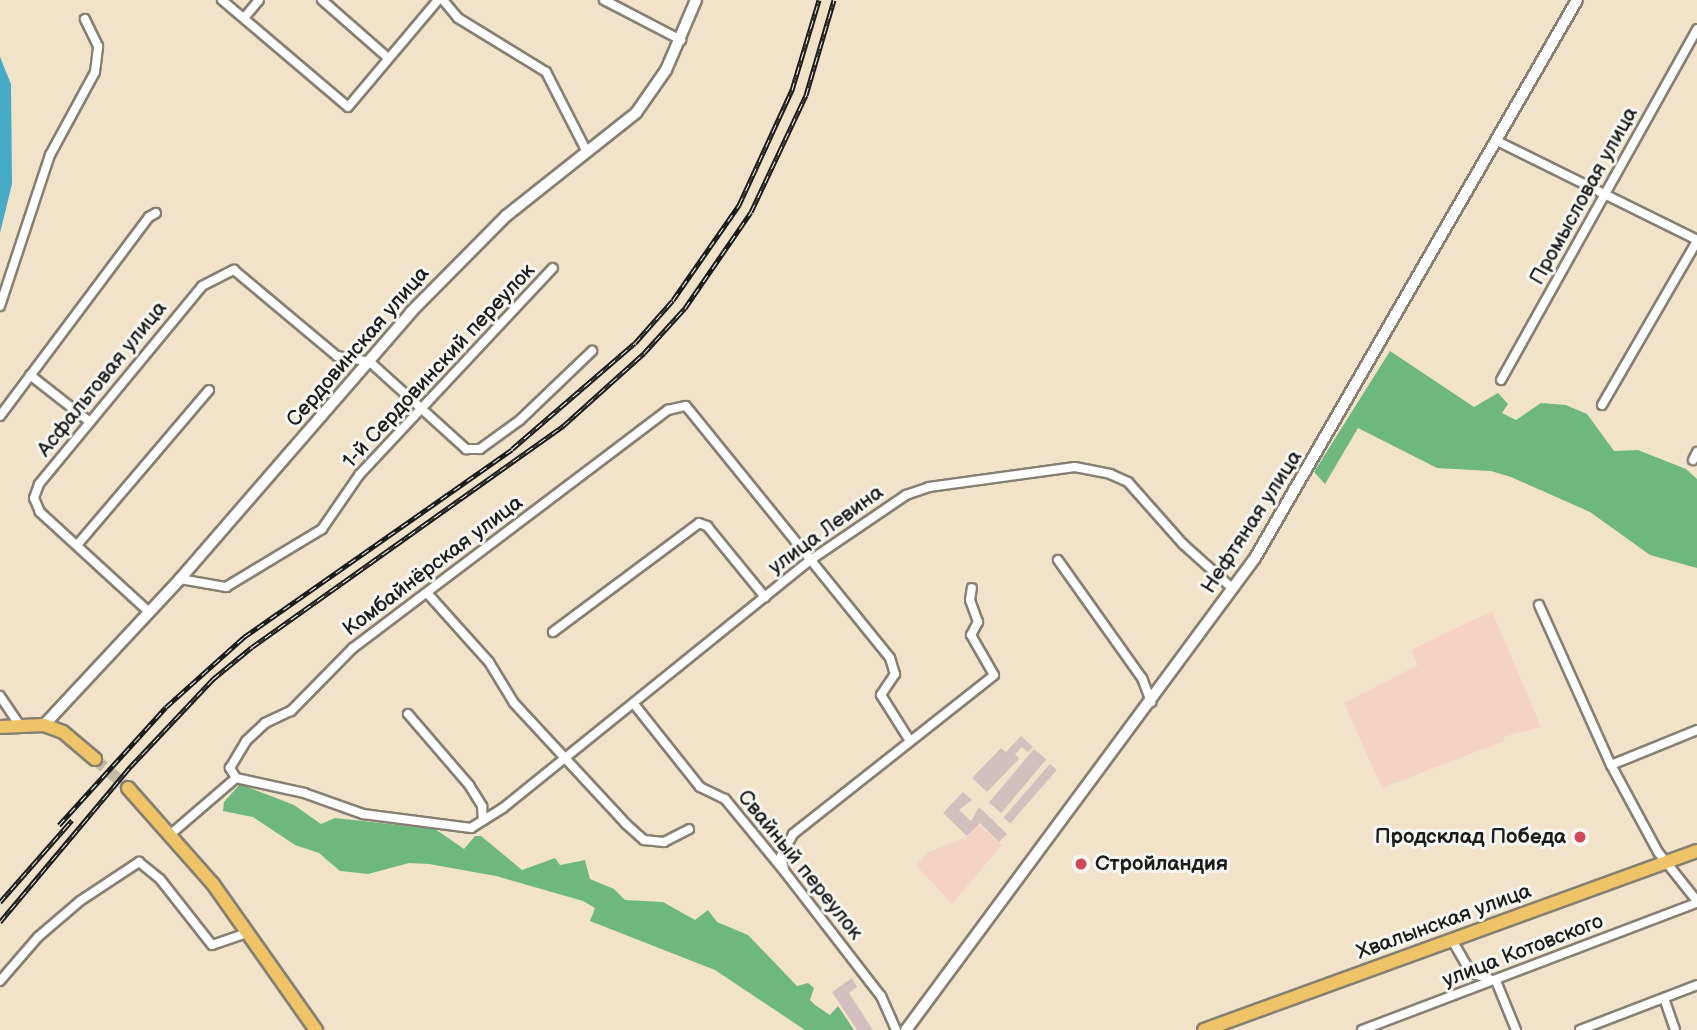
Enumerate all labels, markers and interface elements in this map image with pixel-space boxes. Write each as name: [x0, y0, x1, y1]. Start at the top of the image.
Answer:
street label: Промысловая улица: [1525, 103, 1643, 289]
street label: 1-й Сердовинский переулок: [337, 258, 541, 474]
street label: Сердовинская улица: [281, 262, 435, 432]
street label: Асфальтовая улица: [32, 296, 172, 462]
street label: Нефтяная улица: [1196, 446, 1308, 598]
street label: улица Левина: [764, 480, 888, 580]
street label: Комбайнёрская улица: [338, 490, 528, 642]
street label: Свайный переулок: [732, 785, 868, 945]
place label: Продсклад Победа: [1375, 824, 1566, 850]
marker: Продсклад Победа: [1572, 829, 1588, 845]
place label: Стройландия: [1095, 851, 1228, 877]
marker: Стройландия: [1073, 856, 1089, 872]
street label: Хвалынская улица: [1353, 879, 1535, 965]
street label: улица Котовского: [1439, 909, 1607, 993]

